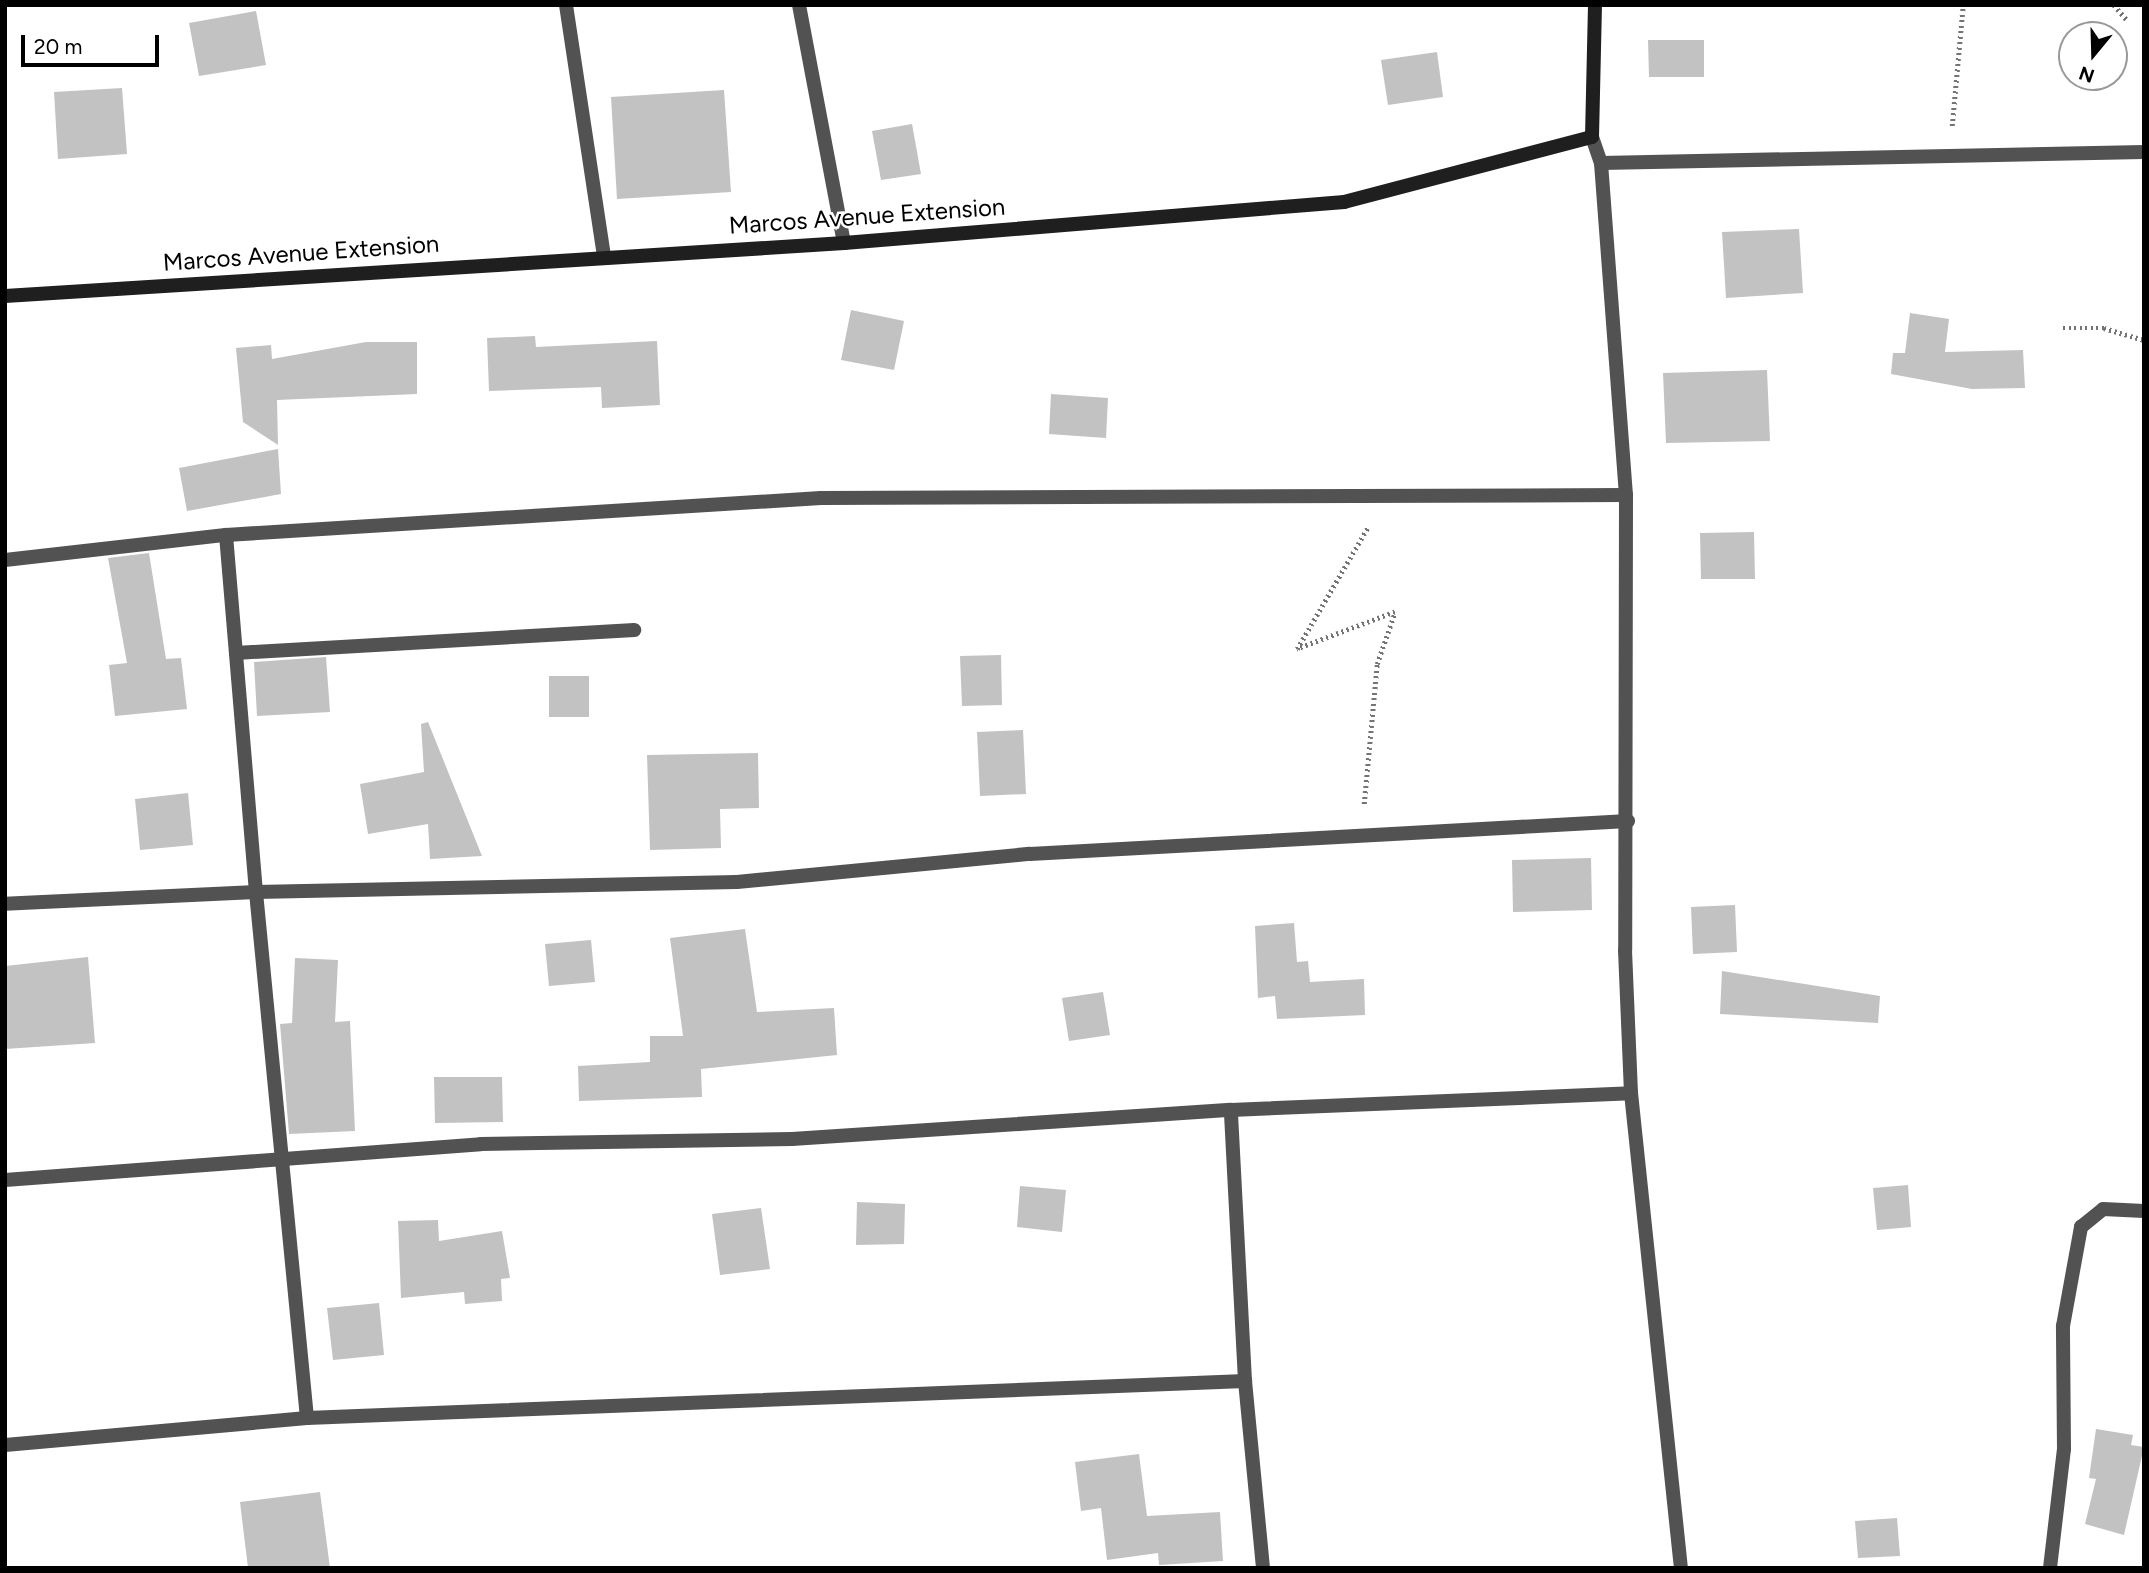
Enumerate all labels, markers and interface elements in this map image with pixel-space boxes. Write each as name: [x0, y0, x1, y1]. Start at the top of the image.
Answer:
scale bar: [24, 21, 163, 65]
north arrow: [2058, 21, 2128, 91]
text: 20 m: [34, 34, 82, 59]
text: N: [2076, 61, 2097, 88]
street label: Marcos Avenue Extension: [728, 192, 1006, 240]
street label: Marcos Avenue Extension: [162, 229, 440, 277]

